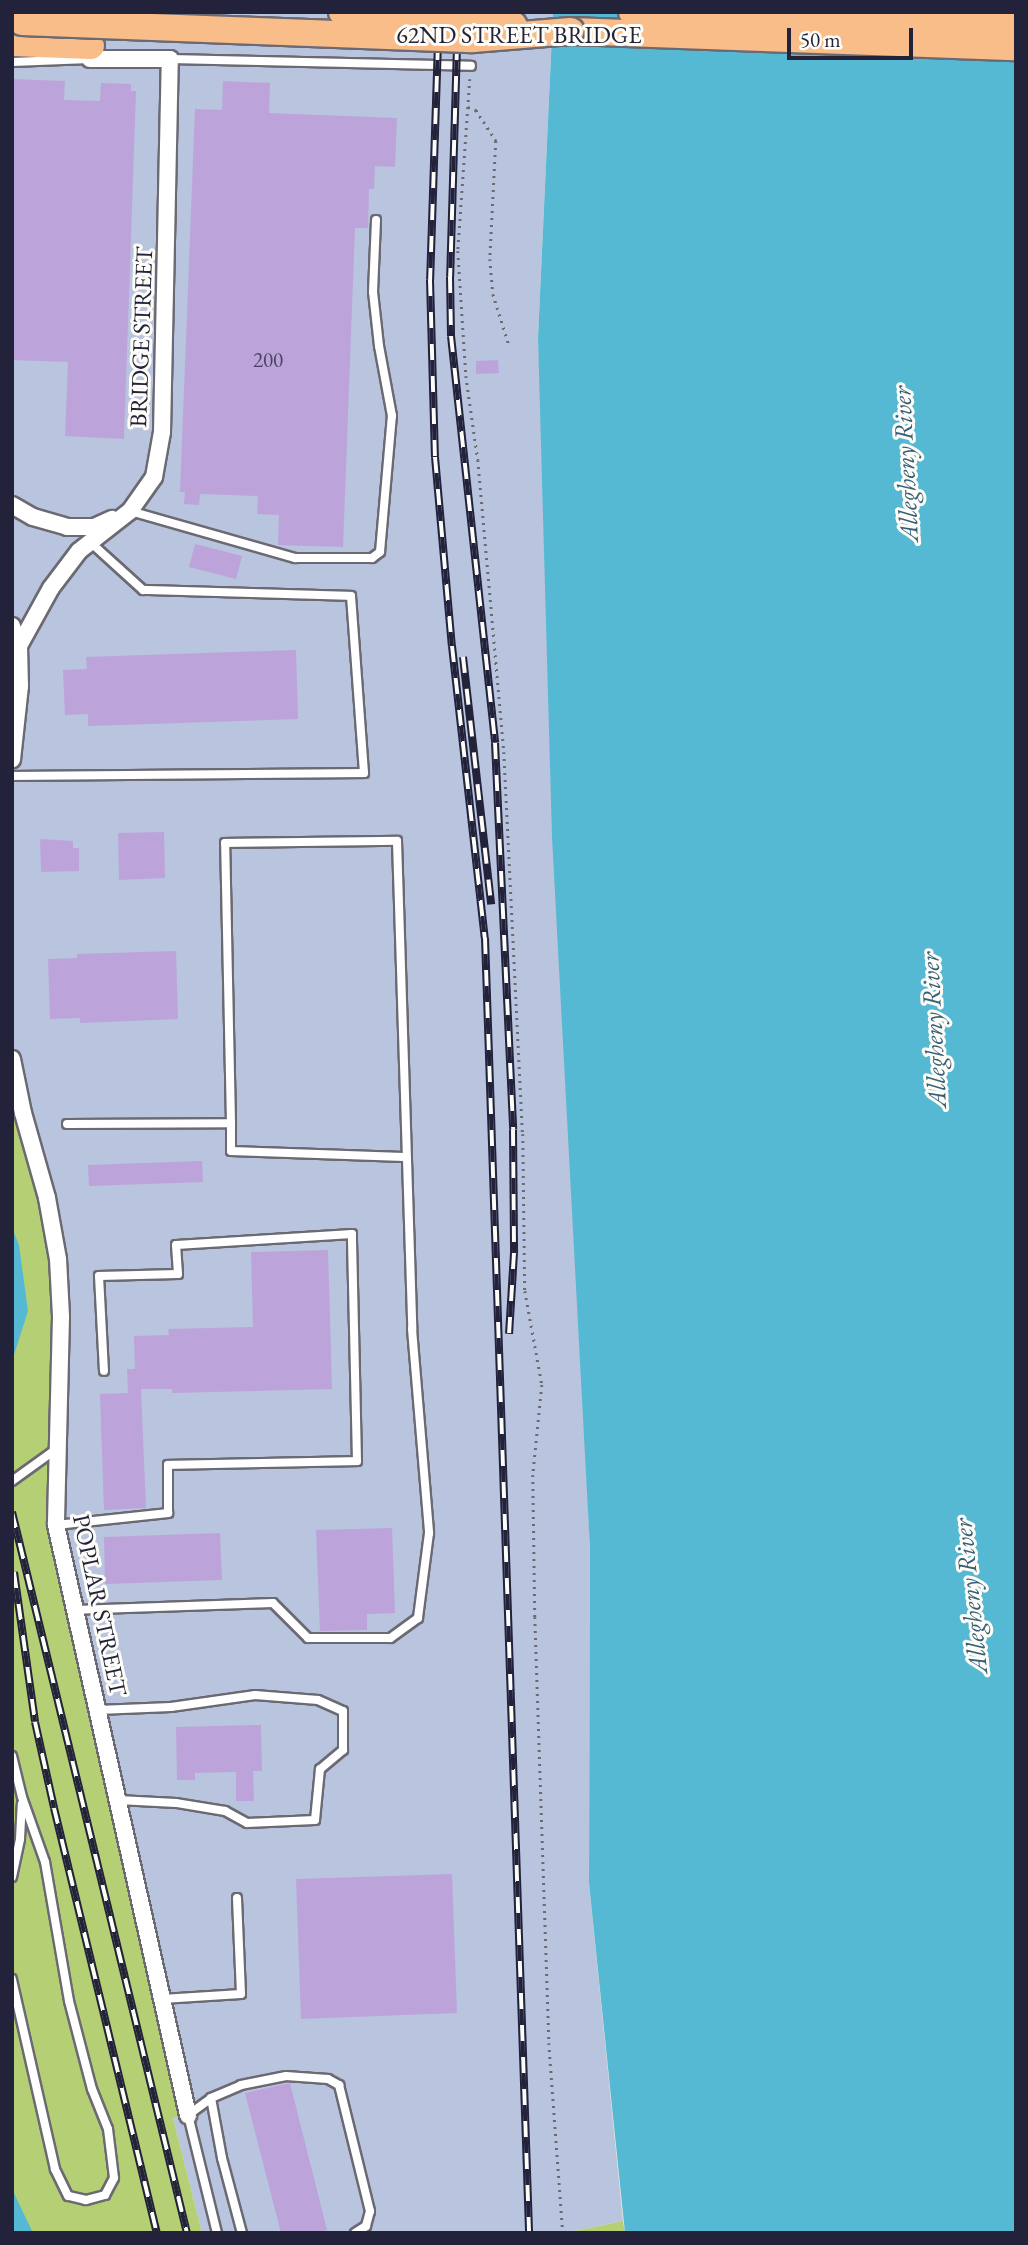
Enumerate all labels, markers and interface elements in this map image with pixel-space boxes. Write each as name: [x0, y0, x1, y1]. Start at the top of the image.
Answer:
scale bar: [790, 14, 916, 58]
street label: 62ND STREET BRIDGE: [396, 21, 642, 49]
text: 50 m: [800, 26, 841, 53]
street label: BRIDGE STREET: [123, 246, 159, 428]
house number: 200: [253, 347, 283, 373]
water label: Allegheny River: [886, 385, 926, 543]
water label: Allegheny River: [914, 951, 954, 1109]
street label: POPLAR STREET: [67, 1512, 133, 1698]
water label: Allegheny River: [947, 1517, 995, 1675]

